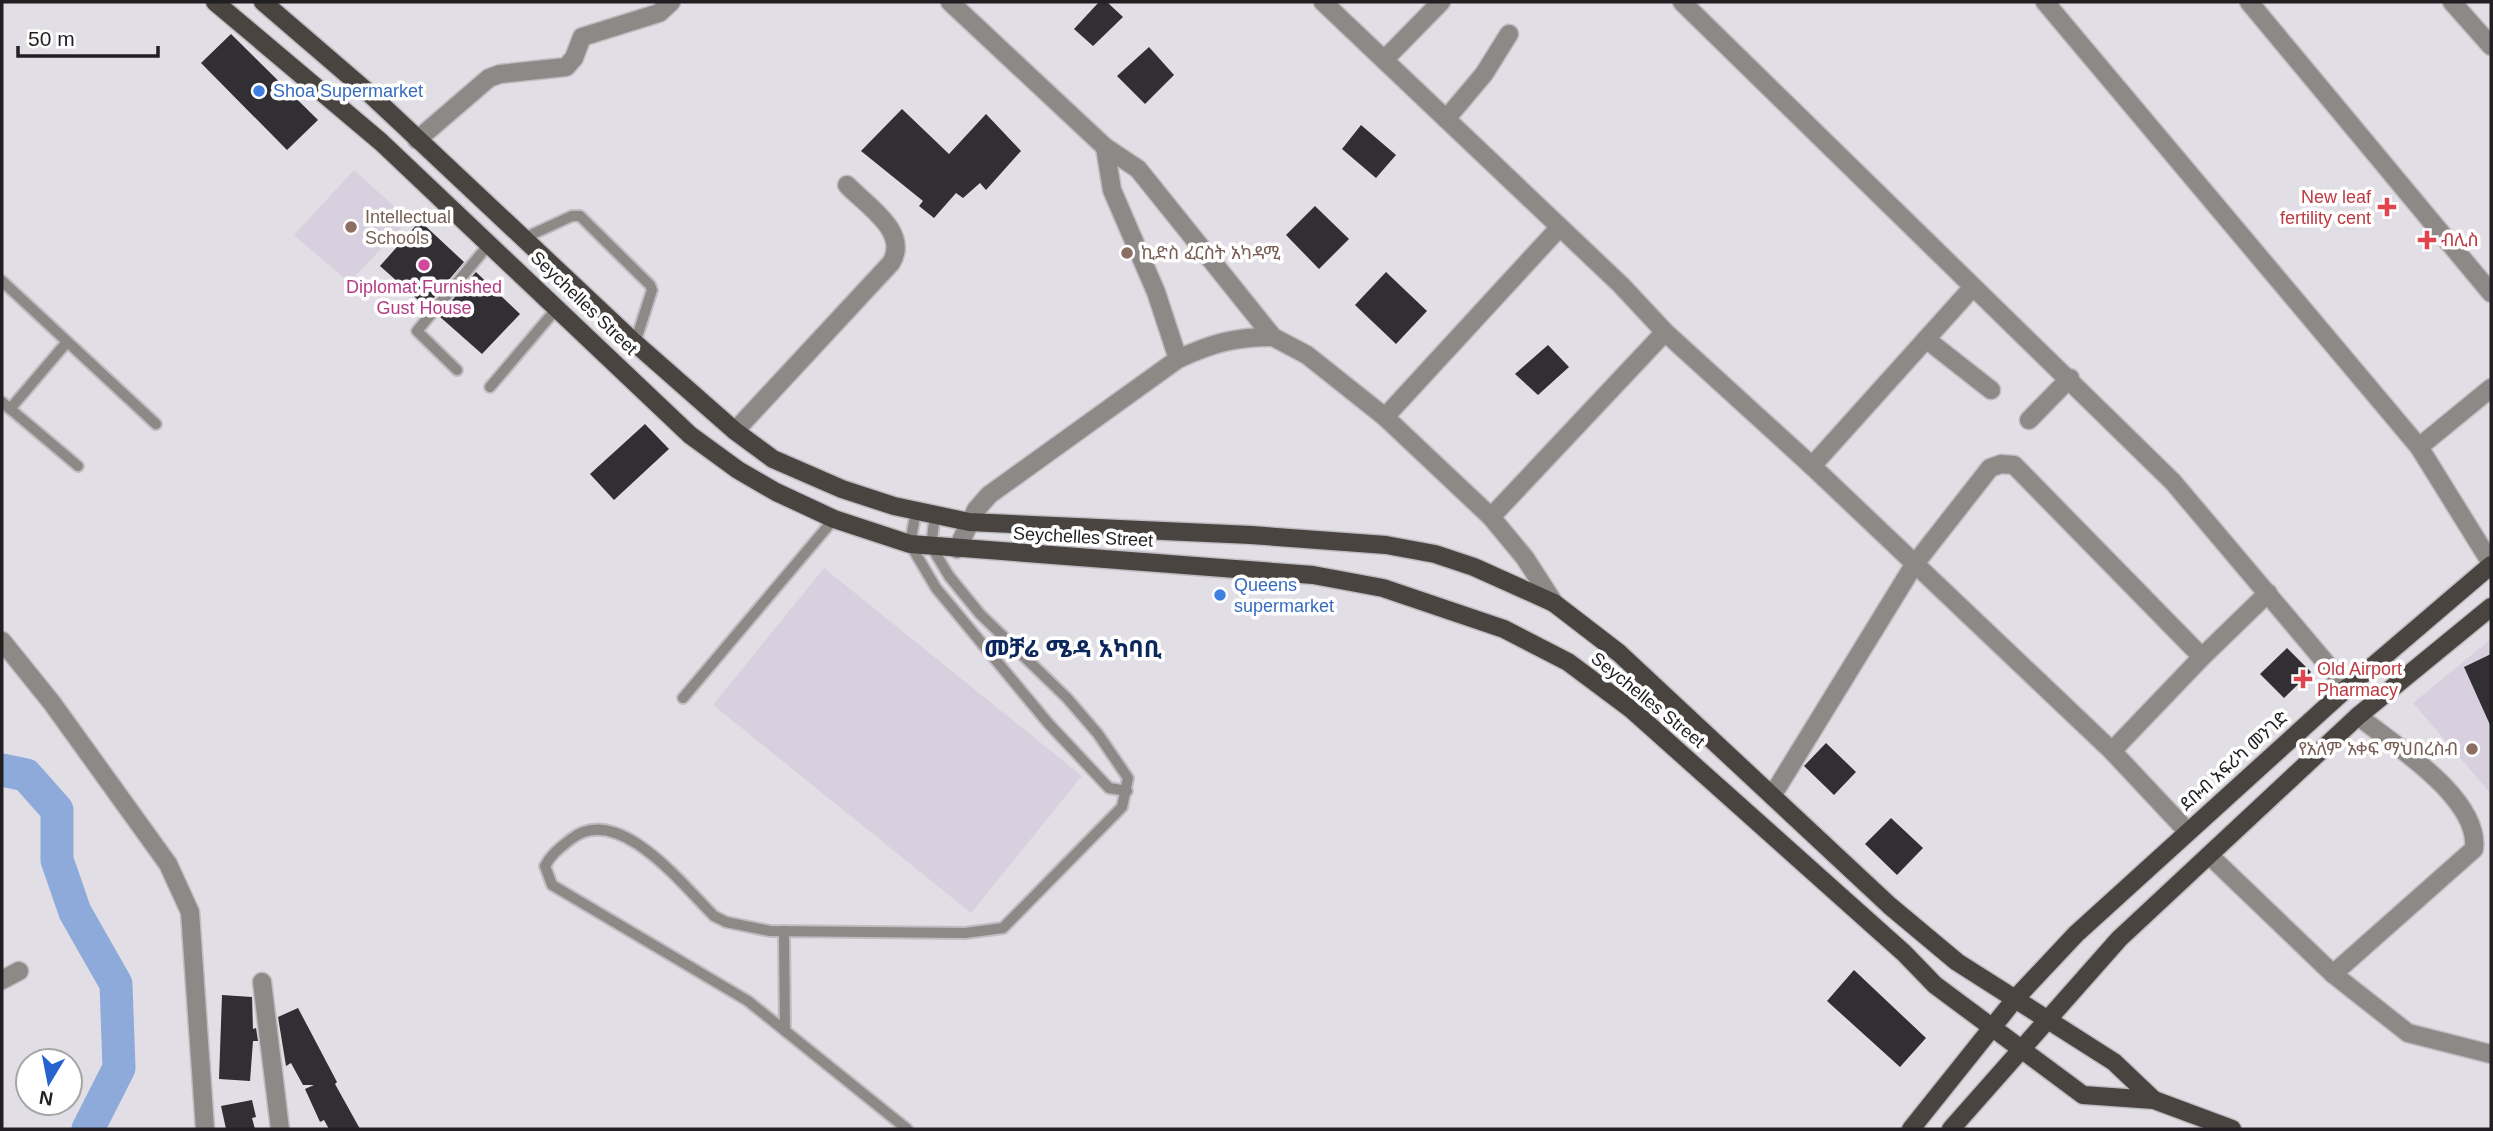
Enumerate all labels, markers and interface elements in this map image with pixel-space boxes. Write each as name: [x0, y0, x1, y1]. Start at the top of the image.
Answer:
scale bar: [18, 14, 158, 58]
text: 50 m: [28, 27, 75, 50]
place label: Shoa Supermarket: [273, 81, 423, 101]
marker: Shoa Supermarket: [251, 83, 267, 99]
place label: New leaf fertility cent: [2280, 187, 2372, 228]
marker: New leaf fertility cent: [2377, 197, 2397, 217]
place label: Intellectual Schools: [365, 207, 451, 248]
marker: Intellectual Schools: [343, 219, 359, 235]
place label: ብሊስ: [2441, 230, 2479, 250]
marker: ብሊስ: [2419, 232, 2435, 248]
place label: ኪድስ ፈርስት አካዳሚ: [1141, 243, 1281, 263]
marker: ኪድስ ፈርስት አካዳሚ: [1119, 245, 1135, 261]
street label: Seychelles Street: [527, 247, 641, 359]
marker: Diplomat Furnished Gust House: [416, 257, 432, 273]
place label: Diplomat Furnished Gust House: [346, 277, 502, 318]
street label: Seychelles Street: [1013, 523, 1153, 551]
place label: Queens supermarket: [1234, 575, 1334, 616]
marker: Queens supermarket: [1212, 587, 1228, 603]
district label: መቻሬ ሜዳ አካባቢ: [984, 635, 1162, 662]
street label: Seychelles Street: [1587, 648, 1709, 752]
place label: Old Airport Pharmacy: [2317, 659, 2402, 700]
marker: Old Airport Pharmacy: [2295, 671, 2311, 687]
street label: ደቡብ አፍሪካ መንገድ: [2176, 707, 2292, 815]
place label: የአለም አቀፍ ማህበረስብ: [2298, 739, 2458, 759]
marker: የአለም አቀፍ ማህበረስብ: [2464, 741, 2480, 757]
north arrow: [14, 1047, 84, 1117]
text: N: [38, 1087, 55, 1110]

